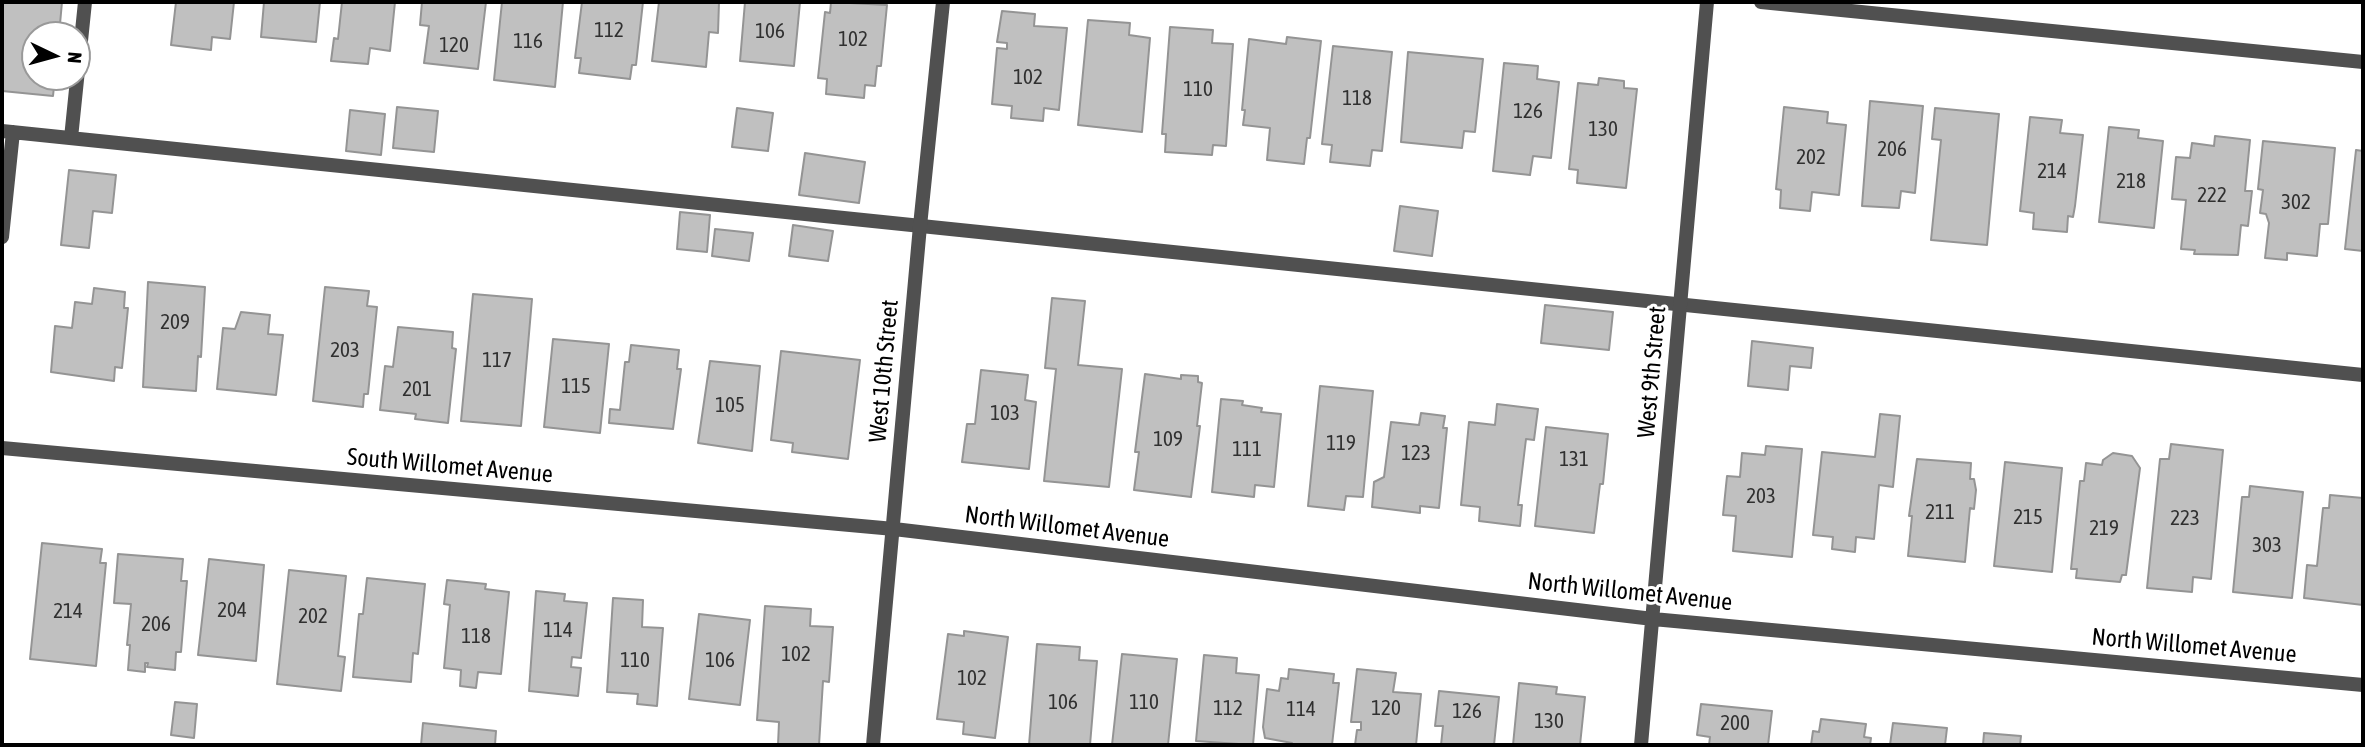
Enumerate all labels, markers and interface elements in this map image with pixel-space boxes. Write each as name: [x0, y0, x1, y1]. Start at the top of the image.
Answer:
house number: 112: [594, 17, 624, 43]
house number: 106: [755, 18, 785, 44]
north arrow: [21, 21, 91, 91]
house number: 102: [838, 26, 868, 52]
house number: 116: [513, 28, 543, 54]
house number: 120: [439, 32, 469, 58]
text: N: [63, 51, 86, 64]
house number: 102: [1013, 64, 1043, 90]
house number: 110: [1183, 76, 1213, 102]
house number: 118: [1342, 85, 1372, 111]
house number: 126: [1513, 98, 1543, 124]
house number: 130: [1588, 116, 1618, 142]
house number: 206: [1877, 136, 1907, 162]
house number: 202: [1796, 144, 1826, 170]
house number: 214: [2037, 158, 2067, 184]
house number: 218: [2116, 168, 2146, 194]
house number: 222: [2197, 182, 2227, 208]
house number: 302: [2281, 189, 2311, 215]
street label: West 10th Street: [863, 298, 905, 444]
street label: West 9th Street: [1632, 305, 1672, 439]
house number: 209: [160, 309, 190, 335]
house number: 203: [330, 337, 360, 363]
house number: 117: [482, 347, 512, 373]
house number: 115: [561, 373, 591, 399]
house number: 201: [402, 376, 432, 402]
house number: 105: [715, 392, 745, 418]
house number: 103: [990, 400, 1020, 426]
house number: 109: [1153, 426, 1183, 452]
house number: 119: [1326, 430, 1356, 456]
house number: 111: [1232, 436, 1262, 462]
house number: 123: [1401, 440, 1431, 466]
street label: South Willomet Avenue: [346, 443, 554, 489]
house number: 131: [1559, 446, 1589, 472]
house number: 203: [1746, 483, 1776, 509]
house number: 211: [1925, 499, 1955, 525]
street label: North Willomet Avenue: [963, 500, 1171, 554]
house number: 215: [2013, 504, 2043, 530]
house number: 223: [2170, 505, 2200, 531]
house number: 219: [2089, 515, 2119, 541]
house number: 303: [2252, 532, 2282, 558]
street label: North Willomet Avenue: [1526, 567, 1734, 617]
house number: 204: [217, 597, 247, 623]
house number: 214: [53, 598, 83, 624]
house number: 202: [298, 603, 328, 629]
house number: 206: [141, 611, 171, 637]
house number: 114: [543, 617, 573, 643]
house number: 118: [461, 623, 491, 649]
street label: North Willomet Avenue: [2090, 623, 2298, 669]
house number: 102: [781, 641, 811, 667]
house number: 110: [620, 647, 650, 673]
house number: 106: [705, 647, 735, 673]
house number: 102: [957, 665, 987, 691]
house number: 106: [1048, 689, 1078, 715]
house number: 110: [1129, 689, 1159, 715]
house number: 112: [1213, 695, 1243, 721]
house number: 120: [1371, 695, 1401, 721]
house number: 114: [1286, 696, 1316, 722]
house number: 126: [1452, 698, 1482, 724]
house number: 130: [1534, 708, 1564, 734]
house number: 200: [1720, 710, 1750, 736]

